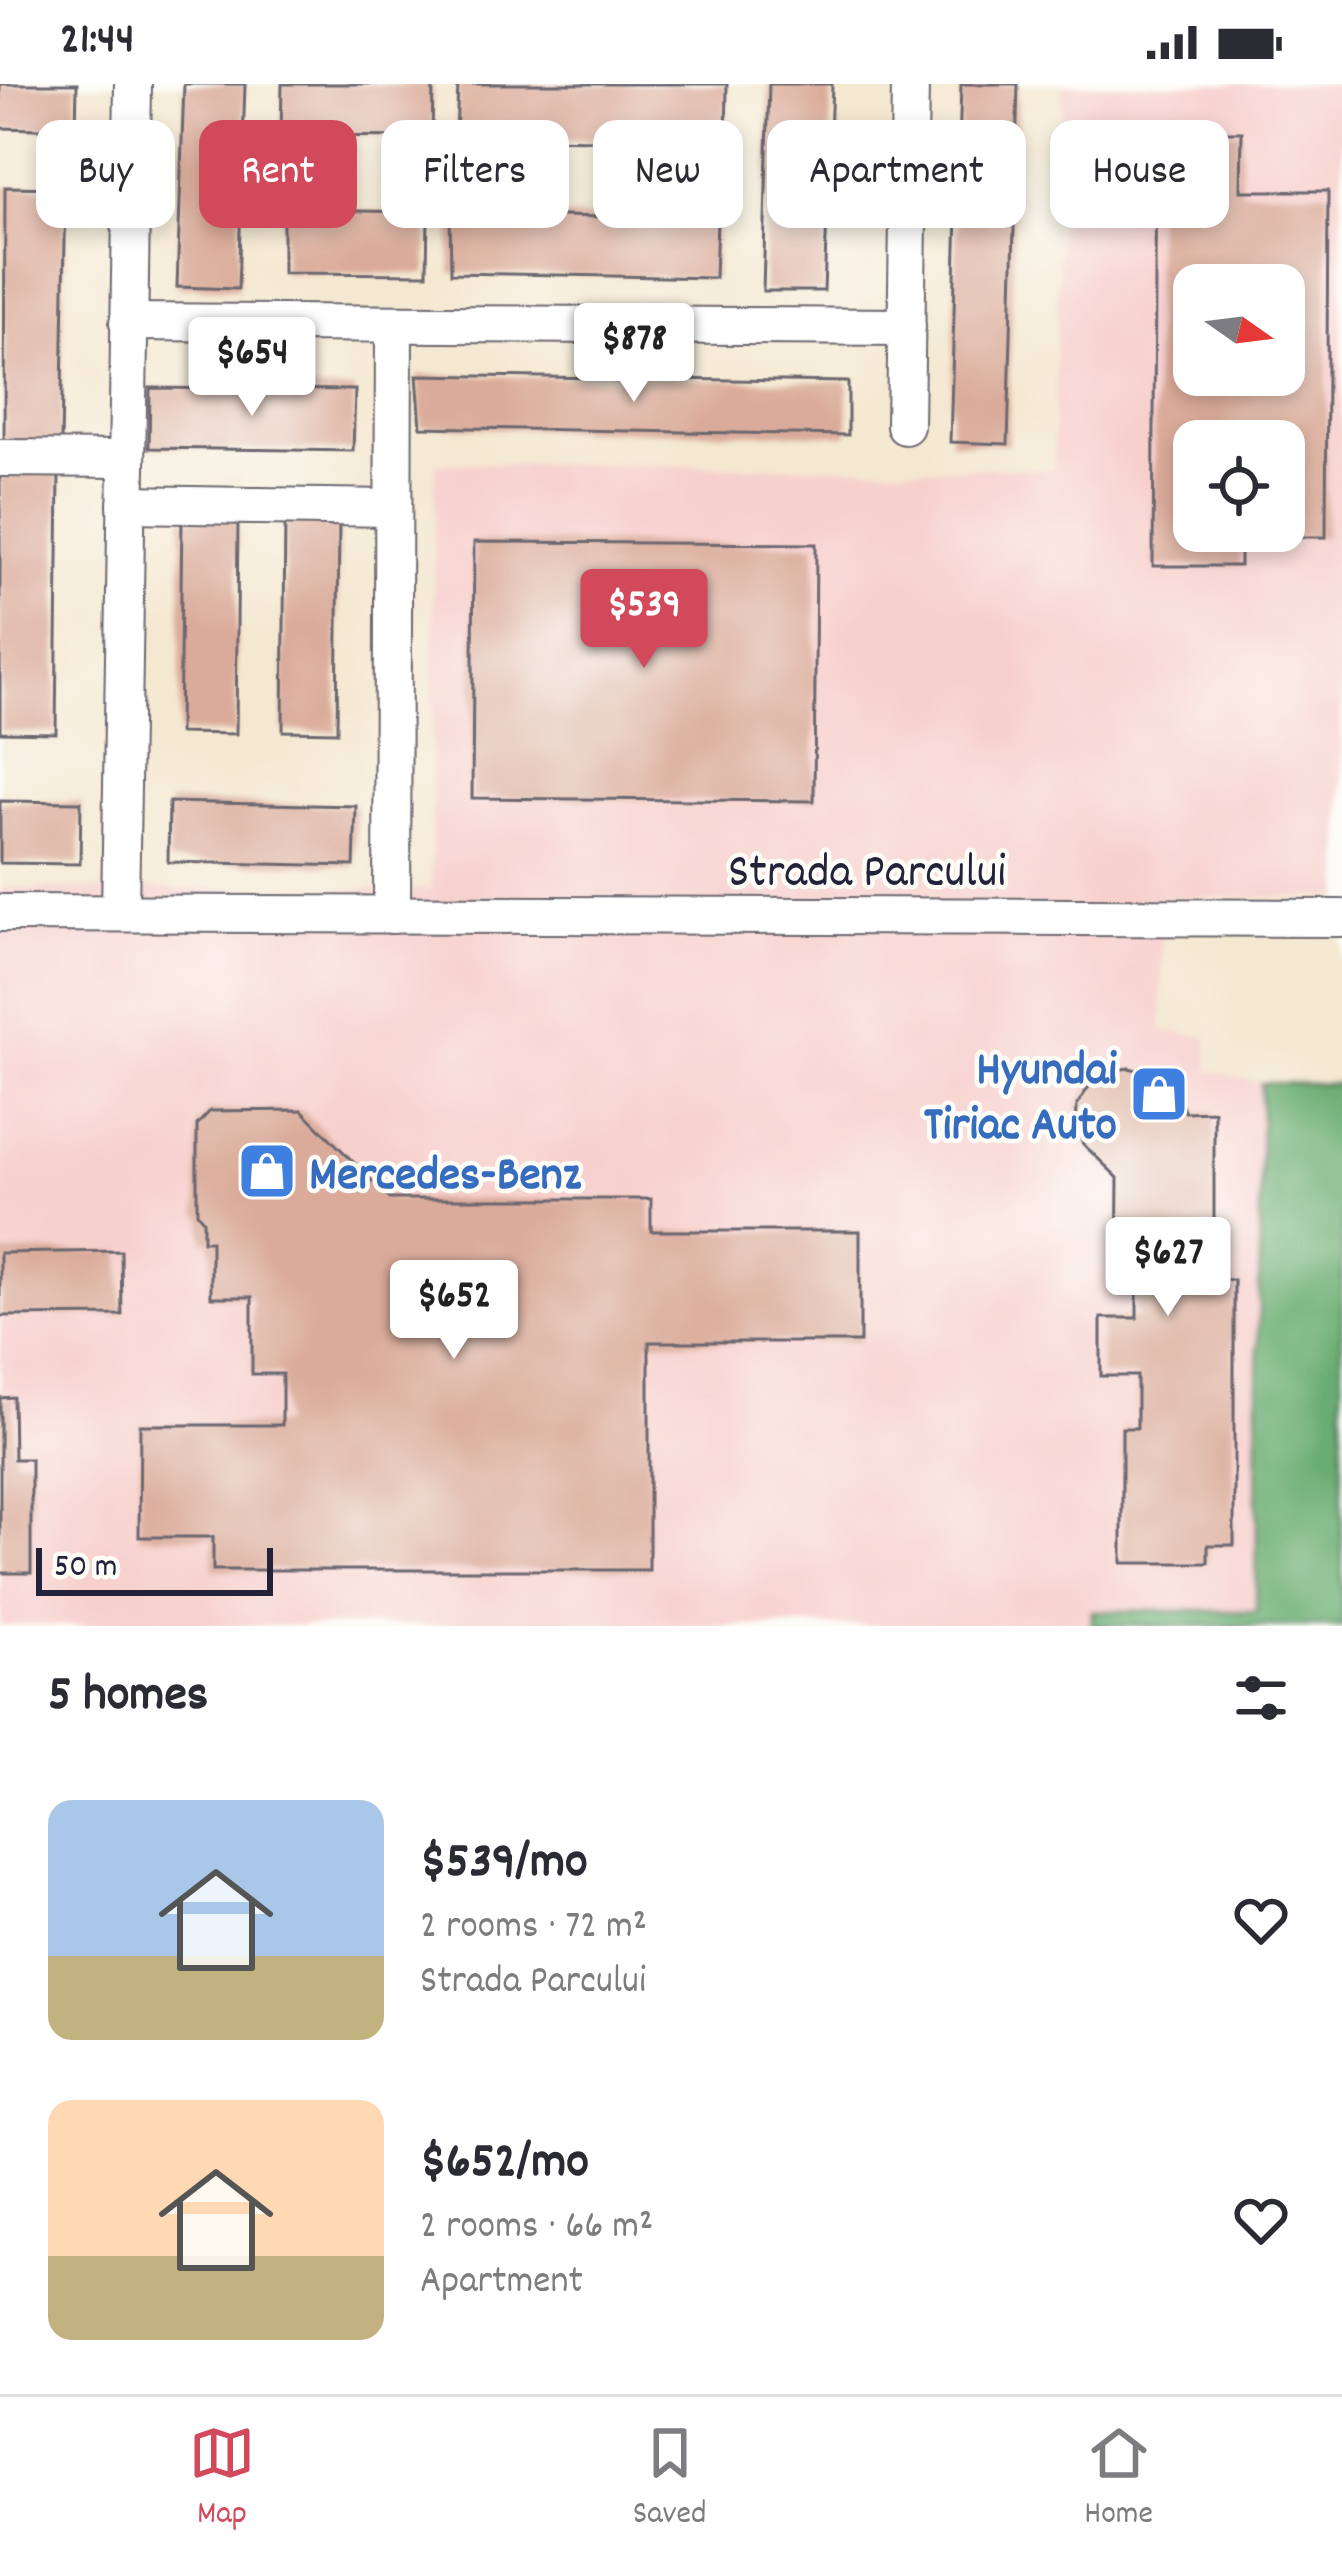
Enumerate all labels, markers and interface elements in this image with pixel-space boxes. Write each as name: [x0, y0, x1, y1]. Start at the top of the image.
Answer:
text: 21:44: [60, 10, 134, 74]
chip: Buy: [36, 120, 175, 228]
chip: Rent: [199, 120, 357, 228]
chip: Filters: [381, 120, 569, 228]
chip: New: [593, 120, 743, 228]
chip: Apartment: [767, 120, 1026, 228]
chip: House: [1050, 120, 1229, 228]
north arrow: [1173, 264, 1305, 396]
map controls: [1173, 264, 1305, 552]
pin: $878: [563, 303, 705, 405]
text: $878: [601, 314, 667, 369]
pin: $654: [181, 317, 323, 419]
text: $654: [215, 328, 289, 383]
button: locate: [1173, 420, 1305, 552]
pin: $539: [573, 569, 715, 671]
text: $539: [607, 580, 681, 635]
street label: Strada Parcului: [728, 841, 1006, 910]
place label: Hyundai Tiriac Auto: [924, 1039, 1117, 1163]
shop icon: Hyundai Tiriac Auto: [1128, 1063, 1190, 1125]
shop icon: Mercedes-Benz: [236, 1140, 298, 1202]
place label: Mercedes-Benz: [309, 1144, 582, 1213]
pin: $627: [1097, 1217, 1239, 1319]
text: $627: [1133, 1228, 1203, 1283]
pin: $652: [383, 1260, 525, 1362]
text: $652: [417, 1271, 491, 1326]
scale bar: [36, 1542, 273, 1595]
text: 50 m: [54, 1545, 118, 1592]
text: 5 homes: [48, 1662, 208, 1734]
icon: filters: [1228, 1665, 1294, 1731]
text: $539/mo: [420, 1829, 588, 1901]
icon: home: [144, 1848, 288, 1992]
icon: heart: [1228, 1887, 1294, 1953]
text: 2 rooms · 72 m²: [420, 1901, 647, 1956]
text: Strada Parcului: [420, 1956, 646, 2011]
text: $652/mo: [420, 2129, 589, 2201]
icon: home: [144, 2148, 288, 2292]
icon: heart: [1228, 2187, 1294, 2253]
text: 2 rooms · 66 m²: [420, 2201, 653, 2256]
text: Apartment: [420, 2256, 583, 2311]
tab: Map: [189, 2420, 255, 2539]
tab: Saved: [633, 2420, 706, 2539]
tab: Home: [1084, 2420, 1153, 2539]

